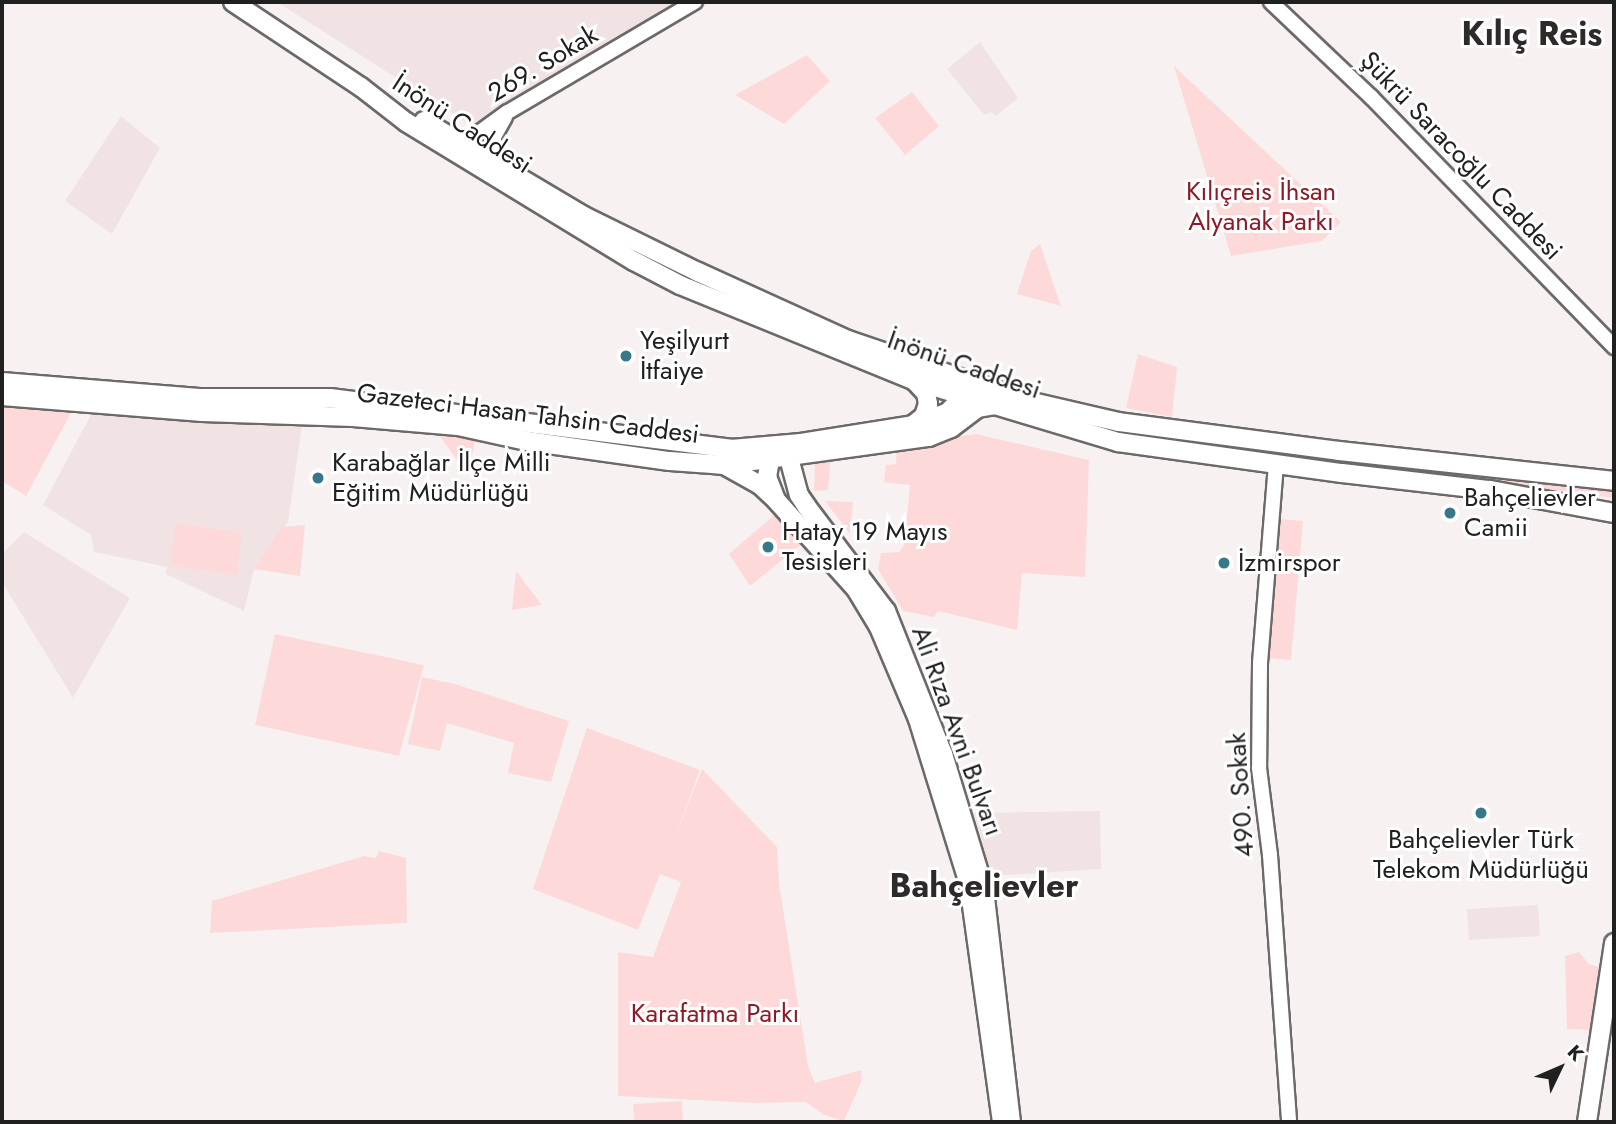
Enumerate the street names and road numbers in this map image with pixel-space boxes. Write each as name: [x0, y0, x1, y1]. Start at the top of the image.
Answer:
street label: 269. Sokak: [483, 19, 603, 109]
street label: Şükrü Saracoğlu Caddesi: [1353, 45, 1569, 267]
street label: İnönü Caddesi: [386, 67, 538, 181]
street label: İnönü Caddesi: [883, 324, 1045, 406]
street label: Gazeteci Hasan Tahsin Caddesi: [355, 378, 701, 450]
street label: Ali Rıza Avni Bulvarı: [905, 622, 1009, 840]
street label: 490. Sokak: [1221, 731, 1261, 859]

